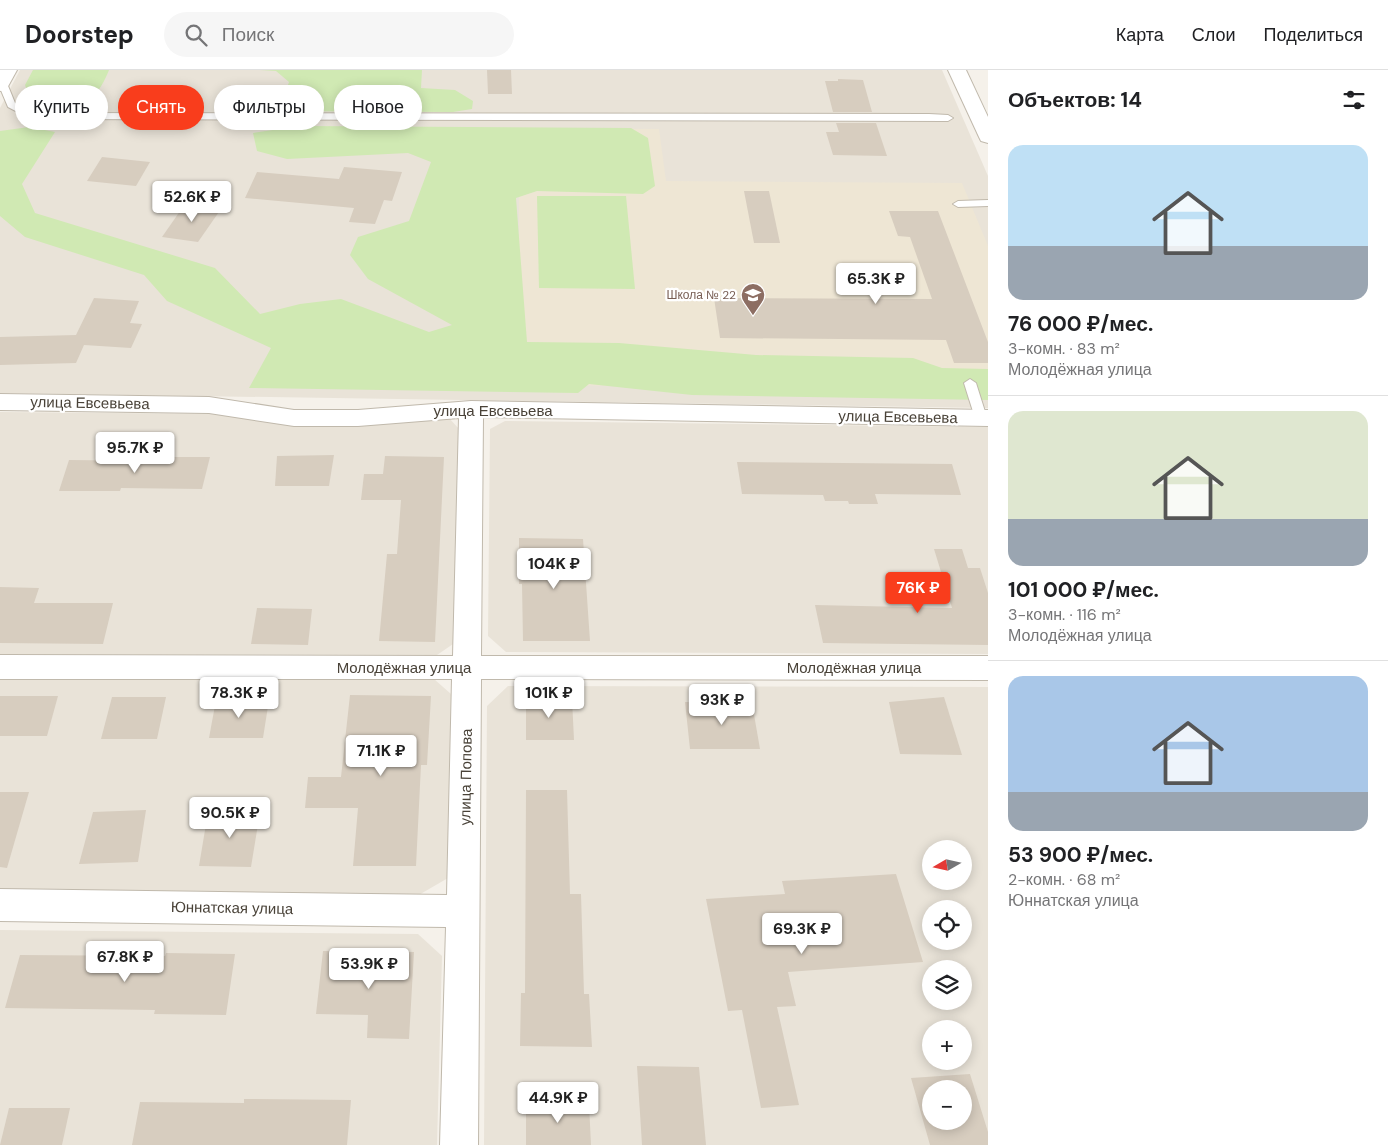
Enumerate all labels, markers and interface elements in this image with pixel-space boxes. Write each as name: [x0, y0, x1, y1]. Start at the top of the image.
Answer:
search box: [164, 12, 514, 57]
text: Doorstep: [25, 19, 134, 50]
icon: search: [182, 21, 210, 49]
text: Поиск: [222, 22, 274, 47]
text: Карта: [1116, 23, 1164, 47]
text: Слои: [1192, 23, 1236, 47]
text: Поделиться: [1264, 23, 1363, 47]
chip: Купить: [15, 85, 108, 130]
chip: Снять: [118, 85, 204, 130]
chip: Фильтры: [214, 85, 324, 130]
chip: Новое: [334, 85, 422, 130]
text: Объектов: 14: [1008, 86, 1142, 114]
icon: filters: [1340, 86, 1368, 114]
icon: home: [1143, 178, 1233, 268]
pin: 52.6K ₽: [146, 180, 238, 223]
text: 52.6K ₽: [163, 186, 221, 207]
pin: 65.3K ₽: [830, 262, 922, 305]
text: 65.3K ₽: [847, 268, 905, 289]
school or university icon: Школа № 22: [740, 282, 766, 316]
place label: Школа № 22: [666, 287, 736, 303]
text: 76 000 ₽/мес.: [1008, 310, 1153, 338]
text: 3-комн. · 83 m²: [1008, 338, 1120, 359]
text: Молодёжная улица: [1008, 359, 1152, 380]
street label: улица Евсевьева: [30, 392, 150, 414]
street label: улица Евсевьева: [433, 401, 553, 421]
street label: улица Евсевьева: [838, 406, 958, 428]
pin: 95.7K ₽: [89, 432, 181, 474]
text: 95.7K ₽: [107, 437, 163, 458]
icon: home: [1143, 443, 1233, 533]
pin: 104K ₽: [513, 548, 595, 590]
text: 104K ₽: [528, 553, 580, 574]
pin: 76K ₽: [883, 572, 953, 614]
text: 101 000 ₽/мес.: [1008, 576, 1159, 604]
text: 76K ₽: [896, 577, 940, 598]
text: 3-комн. · 116 m²: [1008, 604, 1121, 625]
text: Молодёжная улица: [1008, 625, 1152, 646]
street label: Молодёжная улица: [337, 658, 472, 678]
street label: Молодёжная улица: [787, 658, 922, 678]
pin: 78.3K ₽: [193, 676, 285, 719]
pin: 101K ₽: [508, 676, 590, 719]
text: 78.3K ₽: [211, 682, 267, 703]
text: 101K ₽: [525, 682, 573, 703]
pin: 93K ₽: [687, 684, 757, 726]
text: 93K ₽: [700, 689, 744, 710]
icon: home: [1143, 708, 1233, 798]
street label: улица Попова: [455, 728, 477, 826]
pin: 71.1K ₽: [335, 734, 427, 777]
text: 71.1K ₽: [357, 740, 405, 761]
pin: 90.5K ₽: [184, 796, 276, 839]
text: 90.5K ₽: [200, 802, 260, 823]
north arrow: [922, 840, 972, 890]
map controls: [922, 840, 972, 1130]
text: 53 900 ₽/мес.: [1008, 841, 1153, 869]
text: 2-комн. · 68 m²: [1008, 869, 1120, 890]
text: Юннатская улица: [1008, 890, 1139, 911]
street label: Юннатская улица: [171, 897, 294, 919]
button: locate: [922, 900, 972, 950]
pin: 69.3K ₽: [756, 912, 848, 955]
text: 69.3K ₽: [773, 918, 831, 939]
pin: 67.8K ₽: [79, 940, 171, 983]
text: 67.8K ₽: [97, 946, 153, 967]
pin: 53.9K ₽: [323, 948, 415, 990]
text: 53.9K ₽: [340, 953, 398, 974]
button: layers: [922, 960, 972, 1010]
button: +: [922, 1020, 972, 1070]
button: −: [922, 1080, 972, 1130]
pin: 44.9K ₽: [512, 1082, 604, 1124]
text: 44.9K ₽: [528, 1087, 588, 1108]

